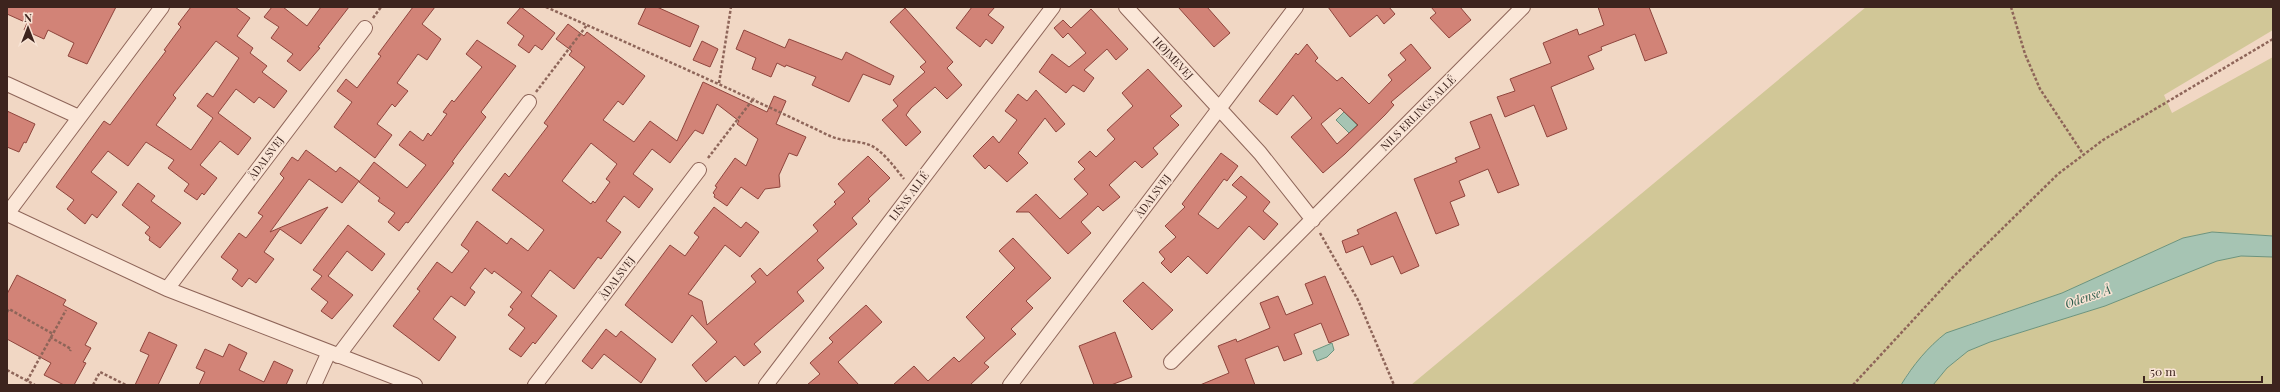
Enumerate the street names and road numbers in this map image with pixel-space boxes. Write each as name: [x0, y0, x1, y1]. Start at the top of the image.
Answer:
street label: HØJMEVEJ: [1150, 33, 1197, 83]
street label: NILS ERLINGS ALLÉ: [1377, 72, 1459, 154]
street label: ÅDALSVEJ: [244, 133, 287, 183]
street label: LISAS ALLÉ: [885, 168, 932, 223]
street label: ÅDALSVEJ: [1131, 171, 1174, 221]
street label: ÅDALSVEJ: [595, 253, 638, 303]

